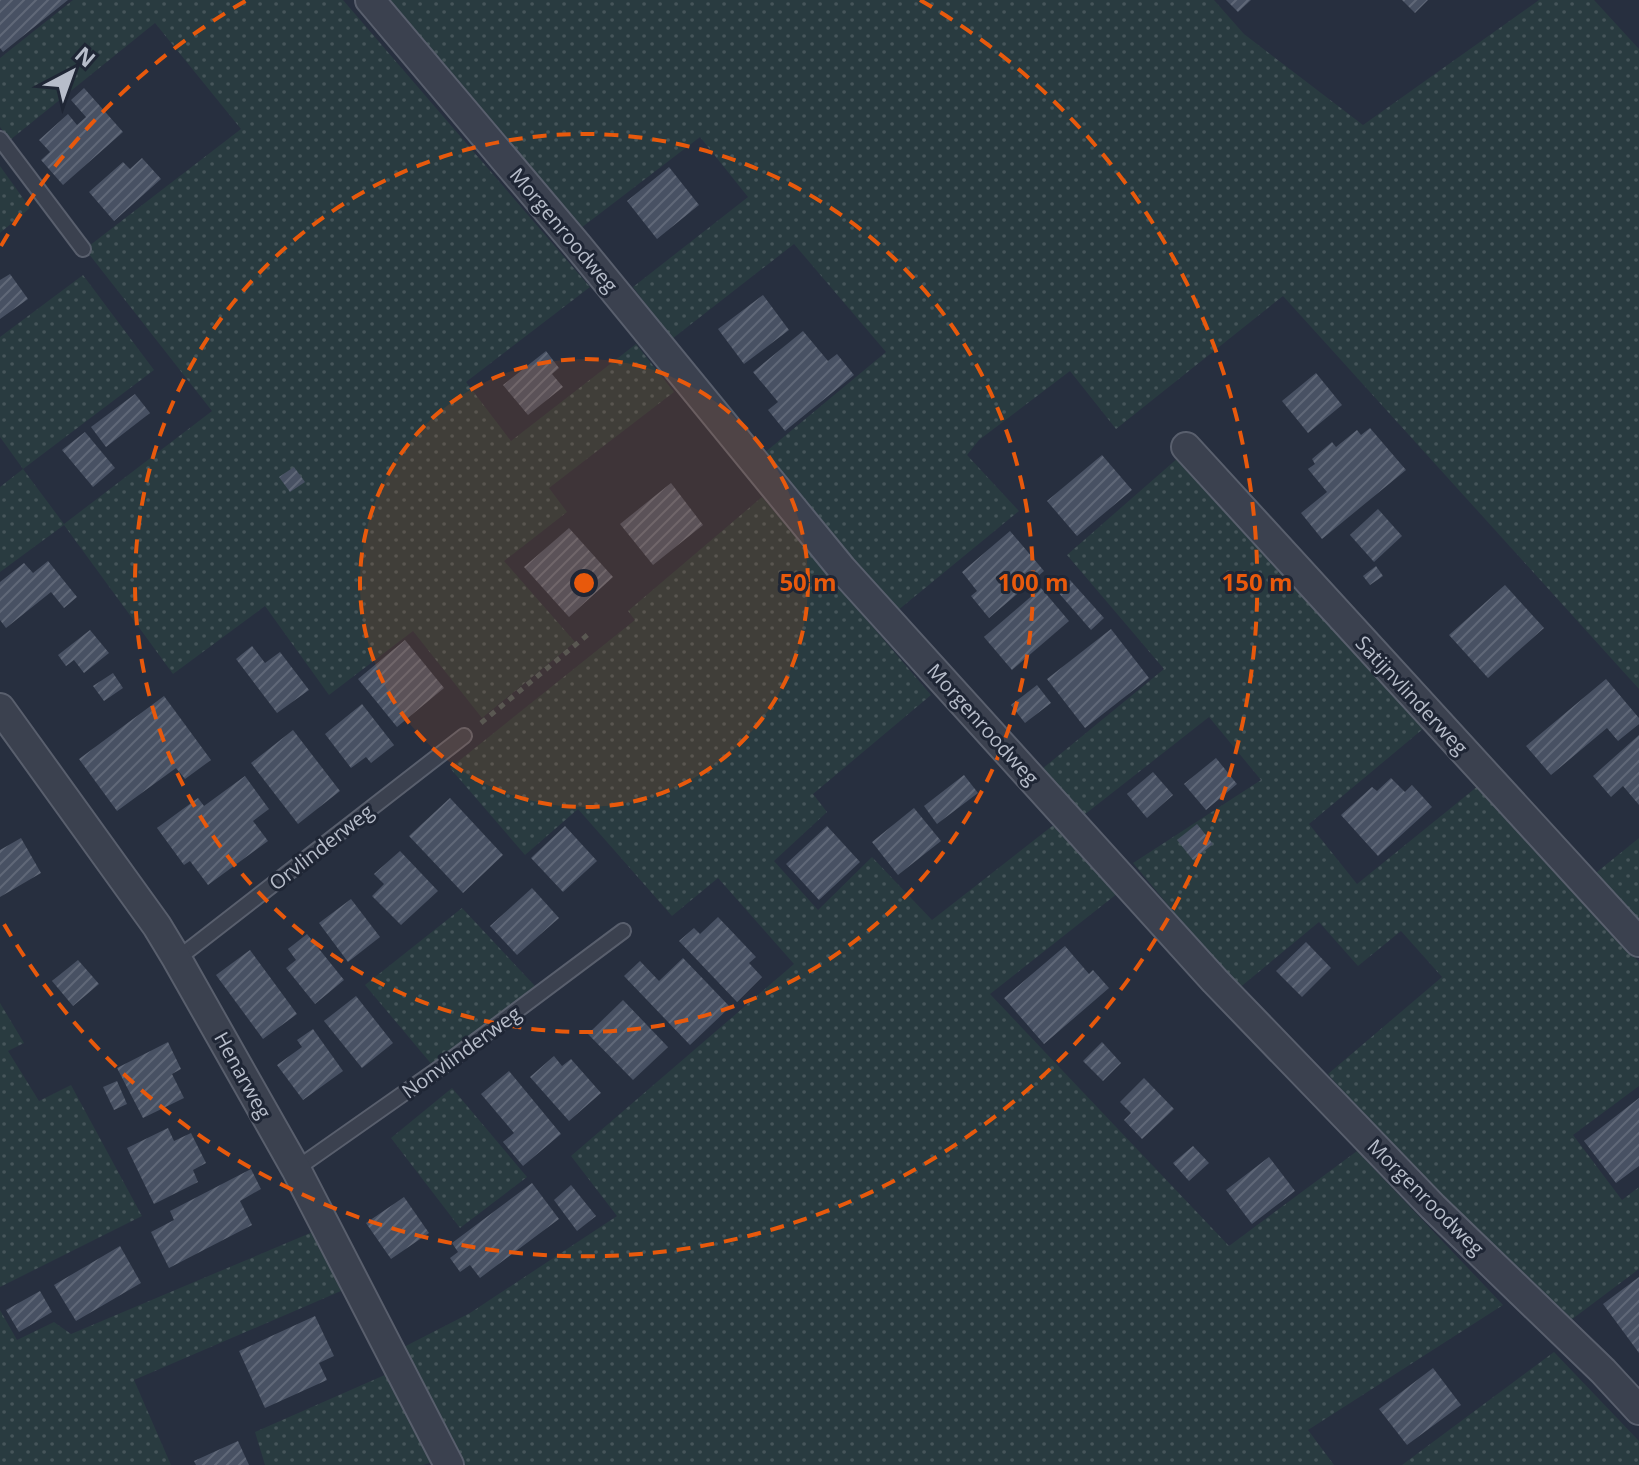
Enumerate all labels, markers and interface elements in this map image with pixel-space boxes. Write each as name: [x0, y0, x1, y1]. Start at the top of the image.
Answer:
north arrow: [32, 32, 112, 112]
text: N: [69, 39, 102, 73]
street label: Morgenroodweg: [504, 162, 624, 298]
text: 50 m: [779, 565, 837, 598]
text: 100 m: [998, 565, 1068, 598]
text: 150 m: [1222, 565, 1292, 598]
centre of rings: [570, 569, 598, 597]
street label: Satijnvlinderweg: [1350, 630, 1474, 760]
street label: Morgenroodweg: [921, 658, 1045, 791]
street label: Orvlinderweg: [263, 798, 379, 896]
street label: Nonvlinderweg: [396, 1000, 526, 1104]
street label: Henarweg: [208, 1027, 278, 1123]
street label: Morgenroodweg: [1362, 1133, 1490, 1261]

